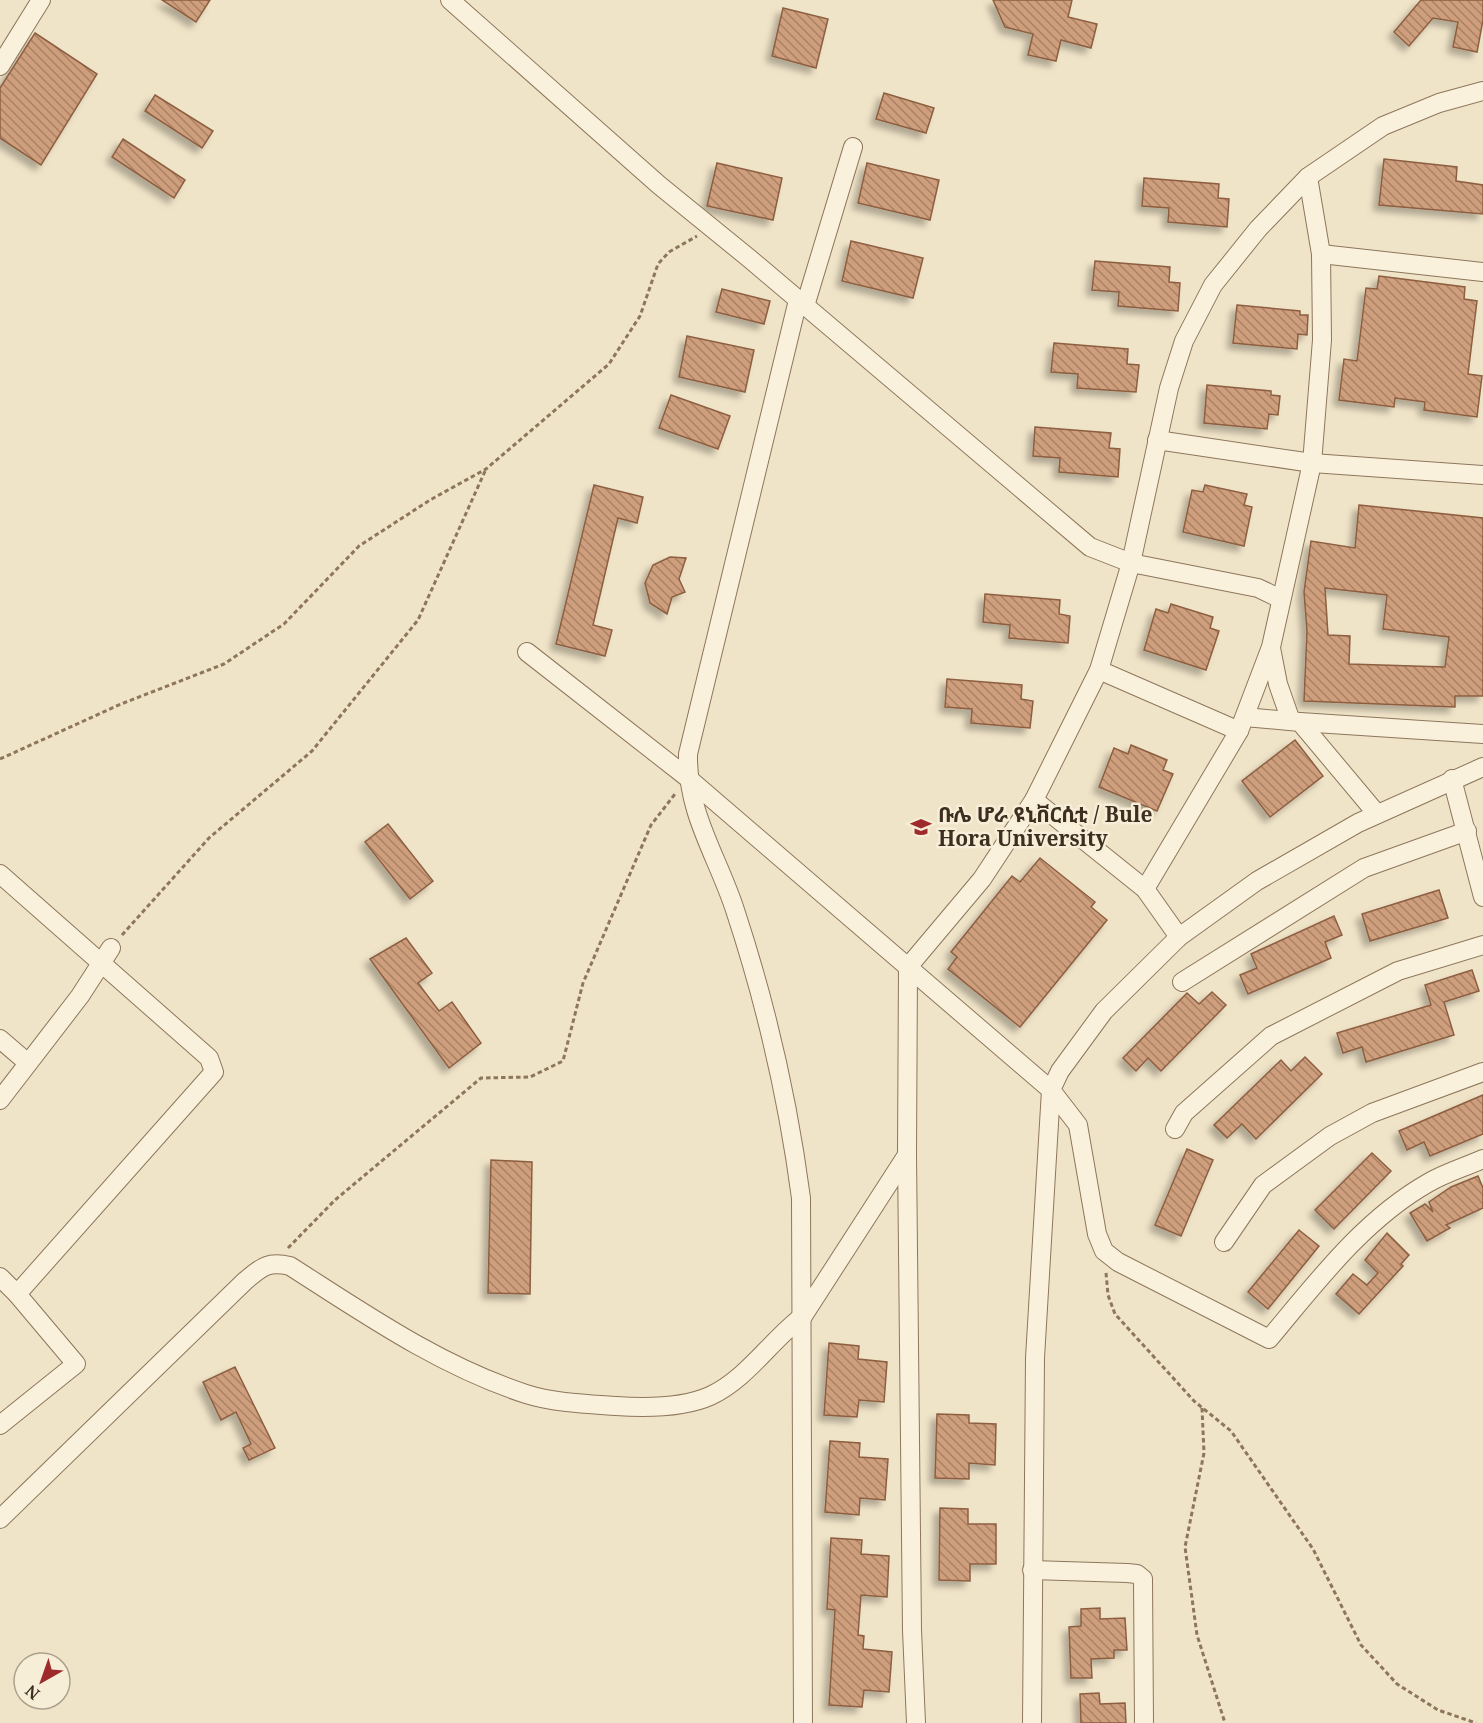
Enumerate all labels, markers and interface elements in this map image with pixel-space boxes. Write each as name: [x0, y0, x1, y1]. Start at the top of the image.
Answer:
place label: ቡሌ ሆራ ዩኒቨርሲቲ / Bule Hora University: [938, 800, 1152, 852]
school or university icon: ቡሌ ሆራ ዩኒቨርሲቲ / Bule Hora University: [909, 815, 933, 839]
north arrow: [12, 1651, 72, 1711]
text: N: [20, 1680, 44, 1705]

